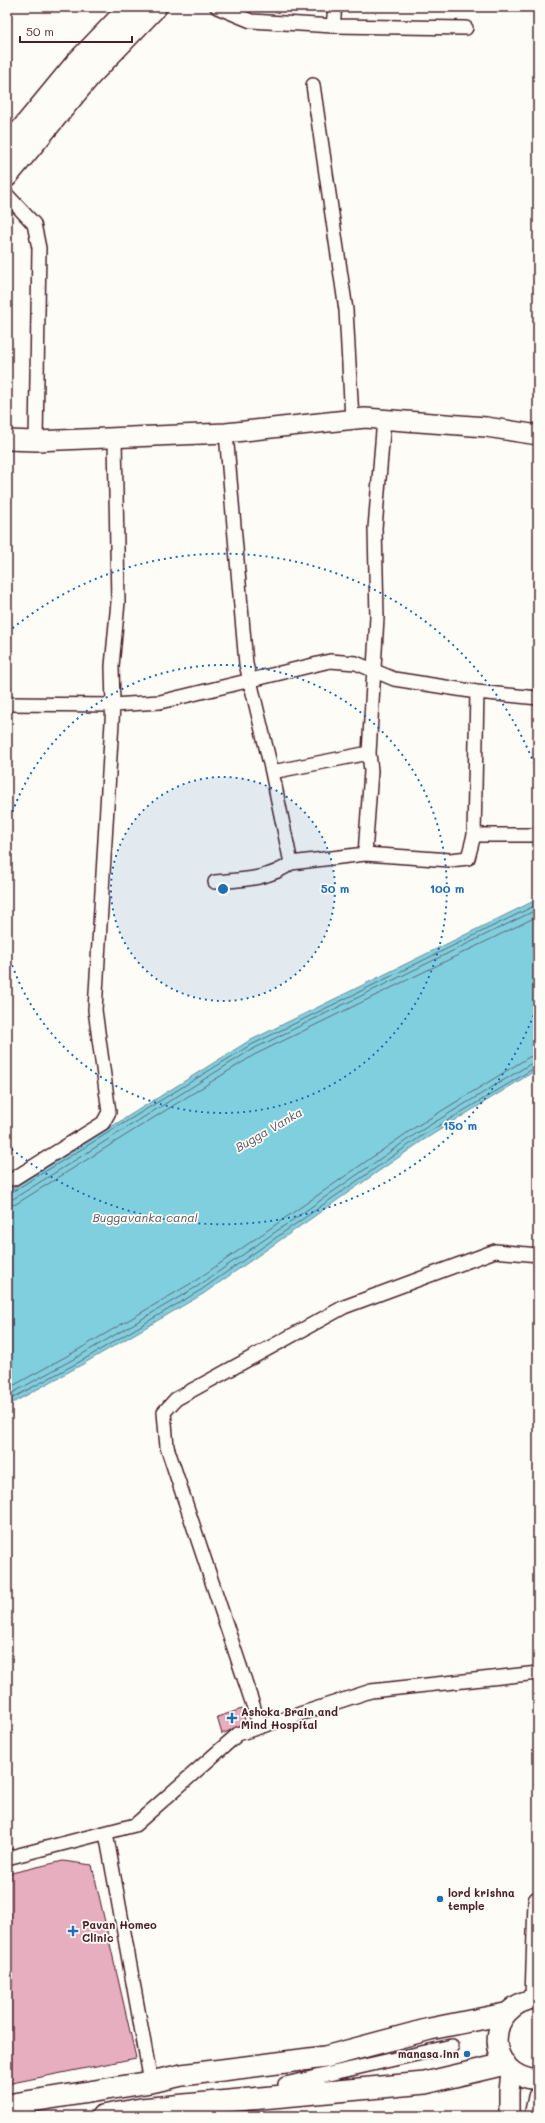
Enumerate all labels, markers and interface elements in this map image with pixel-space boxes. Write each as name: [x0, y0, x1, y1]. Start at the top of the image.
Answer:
scale bar: [20, 18, 132, 44]
text: 50 m: [26, 23, 54, 39]
text: 50 m: [321, 880, 349, 896]
text: 100 m: [430, 880, 464, 896]
centre of rings: [216, 882, 230, 896]
water label: Bugga Vanka: [232, 1103, 305, 1155]
text: 150 m: [443, 1117, 477, 1133]
water label: Buggavanka canal: [92, 1209, 198, 1225]
place label: Ashoka Brain and Mind Hospital: [241, 1704, 338, 1732]
marker: Ashoka Brain and Mind Hospital: [226, 1712, 238, 1724]
place label: lord krishna temple: [448, 1885, 515, 1913]
marker: lord krishna temple: [435, 1894, 445, 1904]
place label: Pavan Homeo Clinic: [82, 1917, 157, 1945]
marker: Pavan Homeo Clinic: [67, 1925, 79, 1937]
place label: manasa inn: [398, 2046, 459, 2061]
marker: manasa inn: [462, 2049, 472, 2059]

